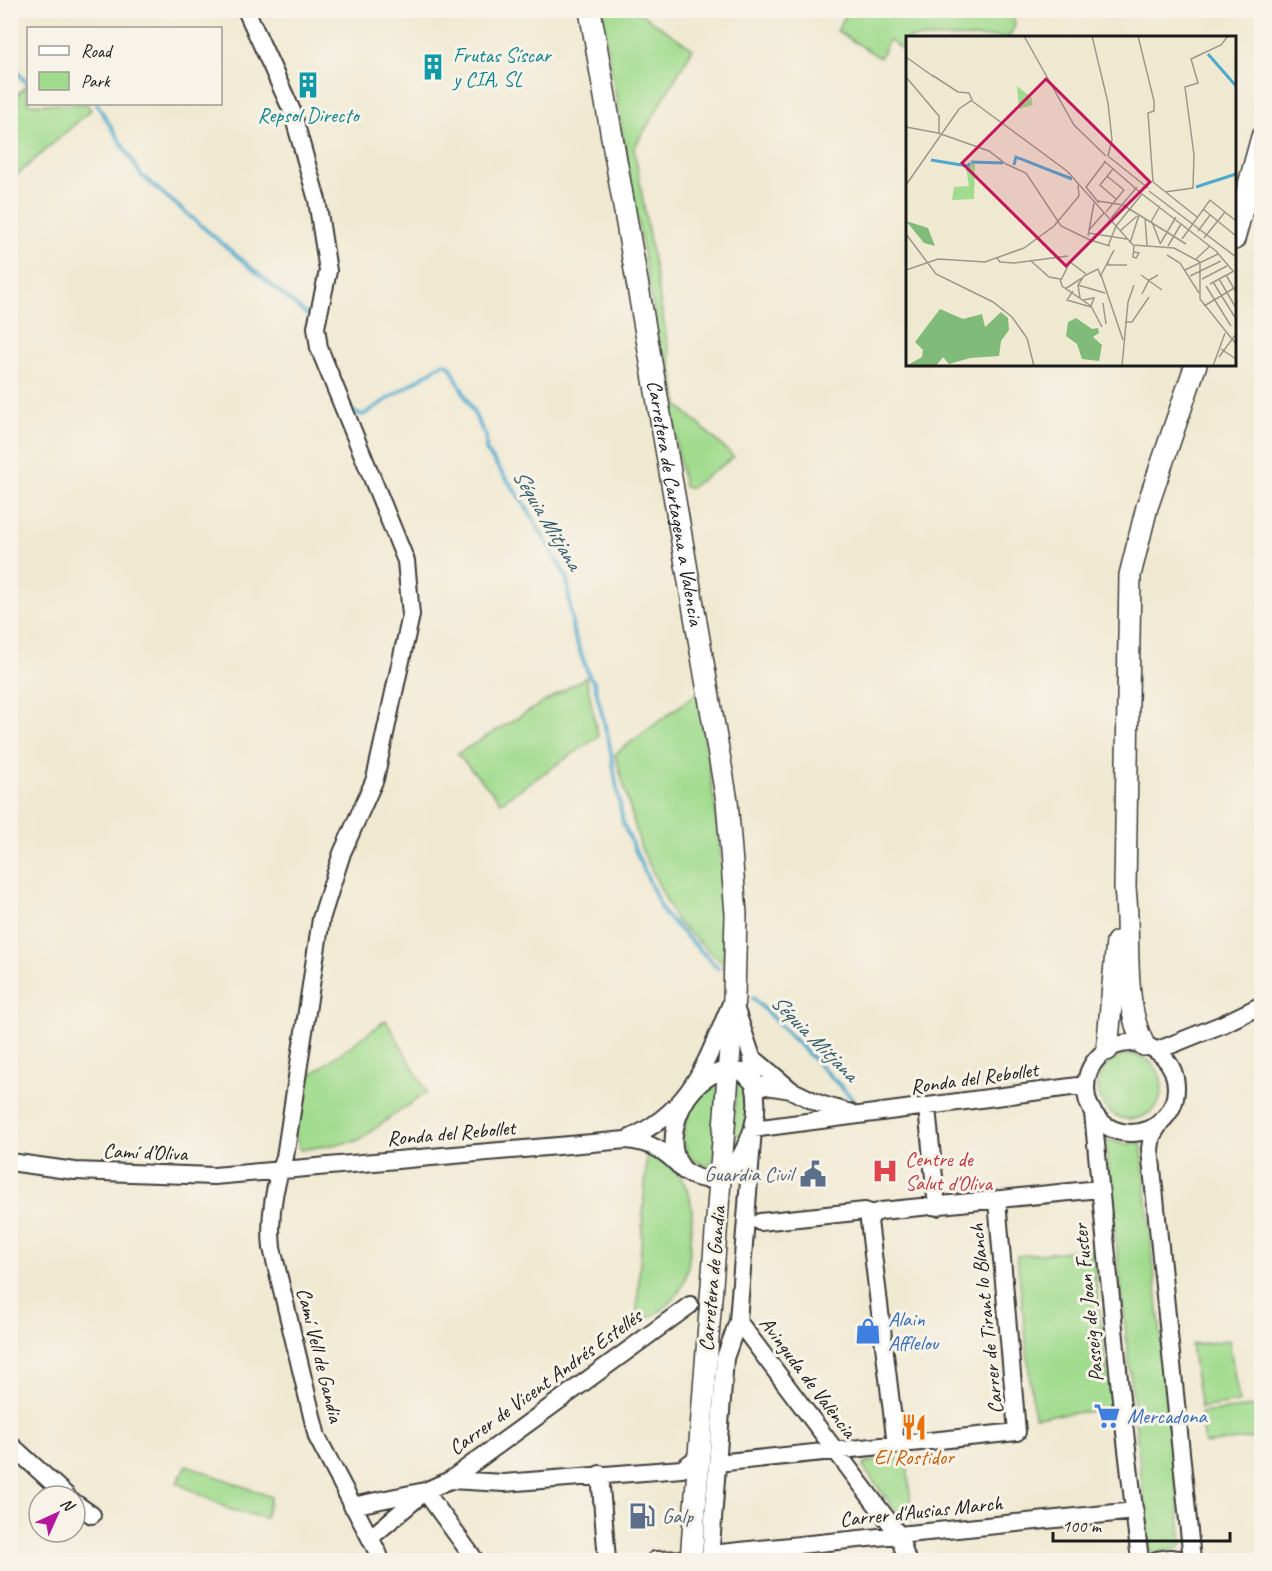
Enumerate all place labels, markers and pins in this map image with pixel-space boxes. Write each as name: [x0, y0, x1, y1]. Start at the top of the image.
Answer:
place label: Frutas Síscar y CIA, SL: [451, 42, 552, 92]
building icon: Frutas Síscar y CIA, SL: [418, 52, 448, 82]
building icon: Repsol Directo: [293, 70, 323, 100]
place label: Repsol Directo: [257, 102, 361, 128]
place label: Centre de Salut d'Oliva: [905, 1146, 993, 1196]
hospital icon: Centre de Salut d'Oliva: [870, 1156, 900, 1186]
public building icon: Guardia Civil: [798, 1159, 828, 1189]
place label: Guardia Civil: [704, 1161, 796, 1187]
place label: Alain Afflelou: [888, 1306, 940, 1356]
shop icon: Alain Afflelou: [853, 1316, 883, 1346]
supermarket icon: Mercadona: [1092, 1401, 1122, 1431]
place label: Mercadona: [1127, 1403, 1208, 1429]
restaurant icon: El Rostidor: [899, 1412, 929, 1442]
place label: El Rostidor: [874, 1444, 955, 1470]
fuel station icon: Galp: [627, 1501, 657, 1531]
place label: Galp: [662, 1503, 694, 1529]

